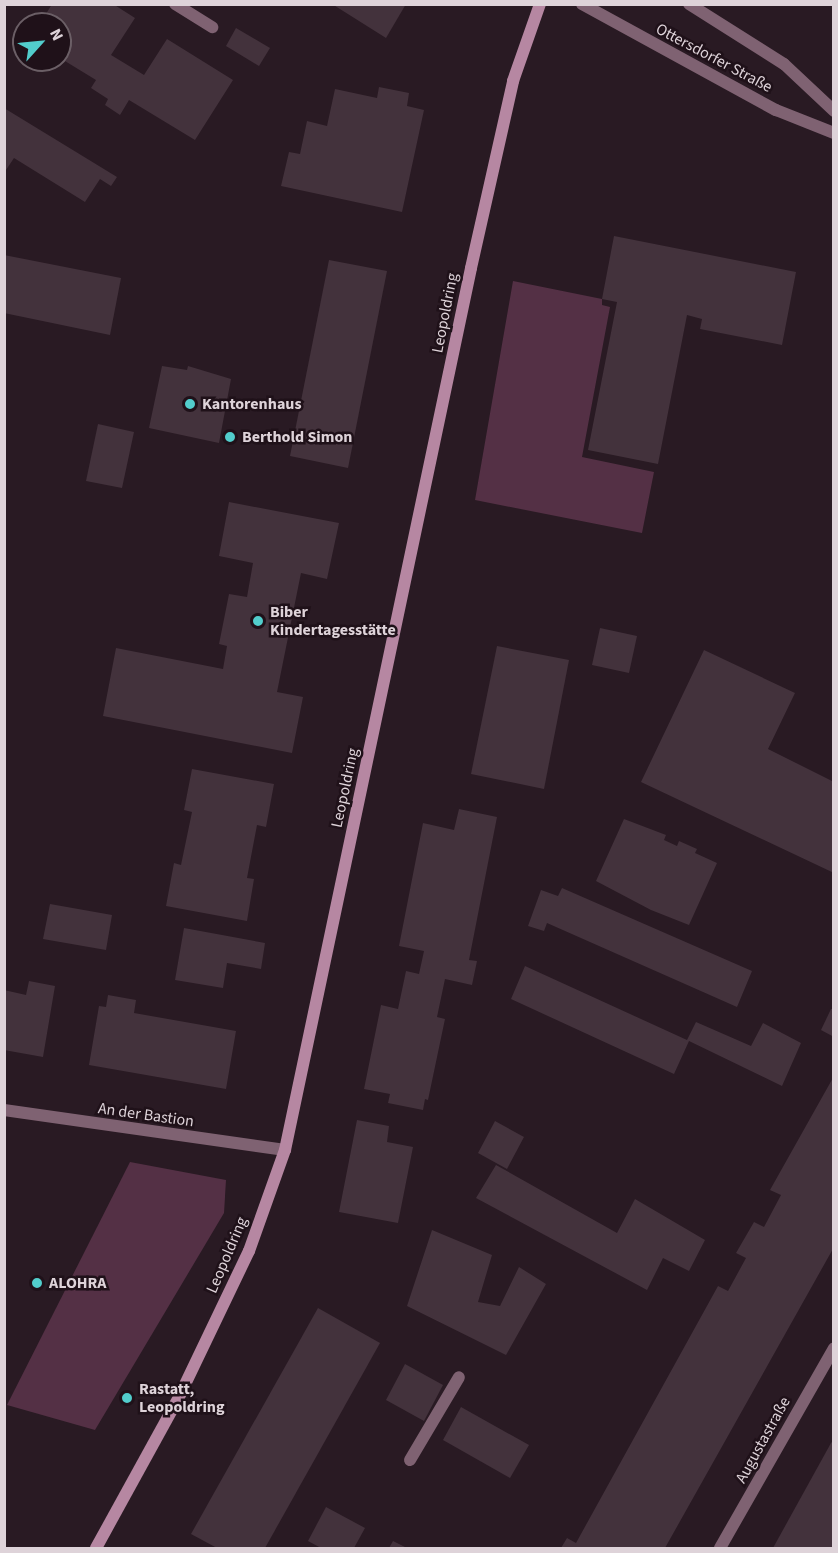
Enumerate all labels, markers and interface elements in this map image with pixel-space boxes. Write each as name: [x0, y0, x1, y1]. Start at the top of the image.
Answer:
north arrow: [12, 12, 72, 72]
street label: Ottersdorfer Straße: [652, 19, 776, 97]
text: N: [44, 25, 68, 44]
street label: Leopoldring: [428, 271, 462, 355]
place label: Kantorenhaus: [202, 394, 302, 414]
marker: Kantorenhaus: [183, 397, 197, 411]
place label: Berthold Simon: [242, 427, 352, 447]
marker: Berthold Simon: [223, 430, 237, 444]
place label: Biber Kindertagesstätte: [270, 602, 396, 640]
marker: Biber Kindertagesstätte: [251, 614, 265, 628]
street label: Leopoldring: [327, 746, 363, 830]
street label: An der Bastion: [97, 1099, 195, 1131]
street label: Leopoldring: [202, 1214, 252, 1296]
place label: ALOHRA: [49, 1273, 106, 1293]
marker: ALOHRA: [30, 1276, 44, 1290]
place label: Rastatt, Leopoldring: [139, 1379, 225, 1417]
marker: Rastatt, Leopoldring: [120, 1391, 134, 1405]
street label: Augustastraße: [731, 1393, 795, 1487]

